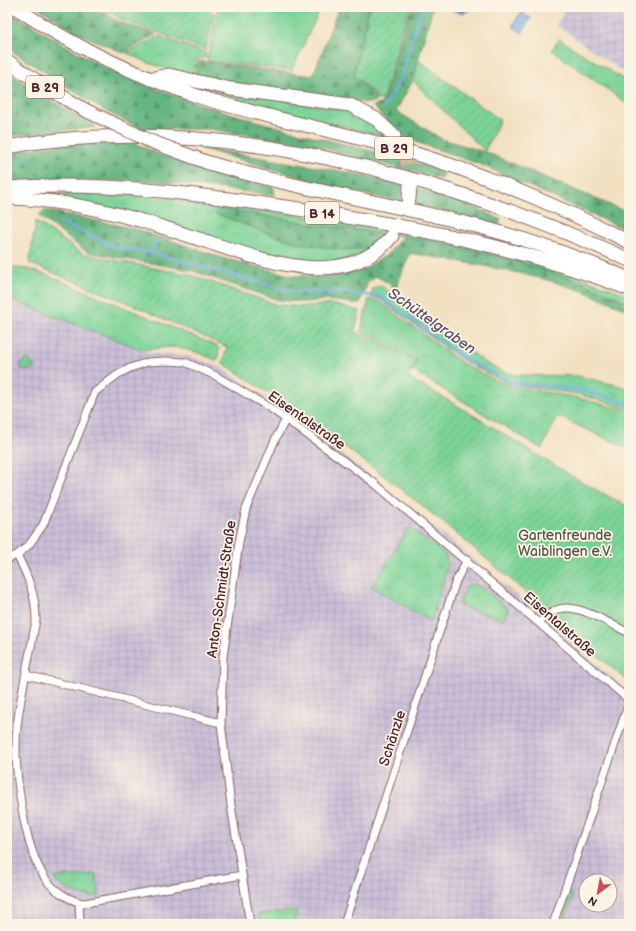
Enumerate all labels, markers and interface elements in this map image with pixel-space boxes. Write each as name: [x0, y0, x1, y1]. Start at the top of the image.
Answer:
road number: B 29: [26, 76, 64, 98]
road number: B 29: [375, 137, 413, 159]
road number: B 14: [305, 202, 339, 224]
water label: Schüttelgraben: [384, 284, 479, 359]
street label: Eisentalstraße: [265, 387, 349, 453]
street label: Anton-Schmidt-Straße: [203, 519, 240, 659]
park label: Gartenfreunde Waiblingen e.V.: [518, 527, 612, 560]
street label: Eisentalstraße: [520, 588, 599, 661]
street label: Schänzle: [376, 708, 409, 768]
north arrow: [578, 873, 618, 913]
text: N: [586, 893, 600, 909]

